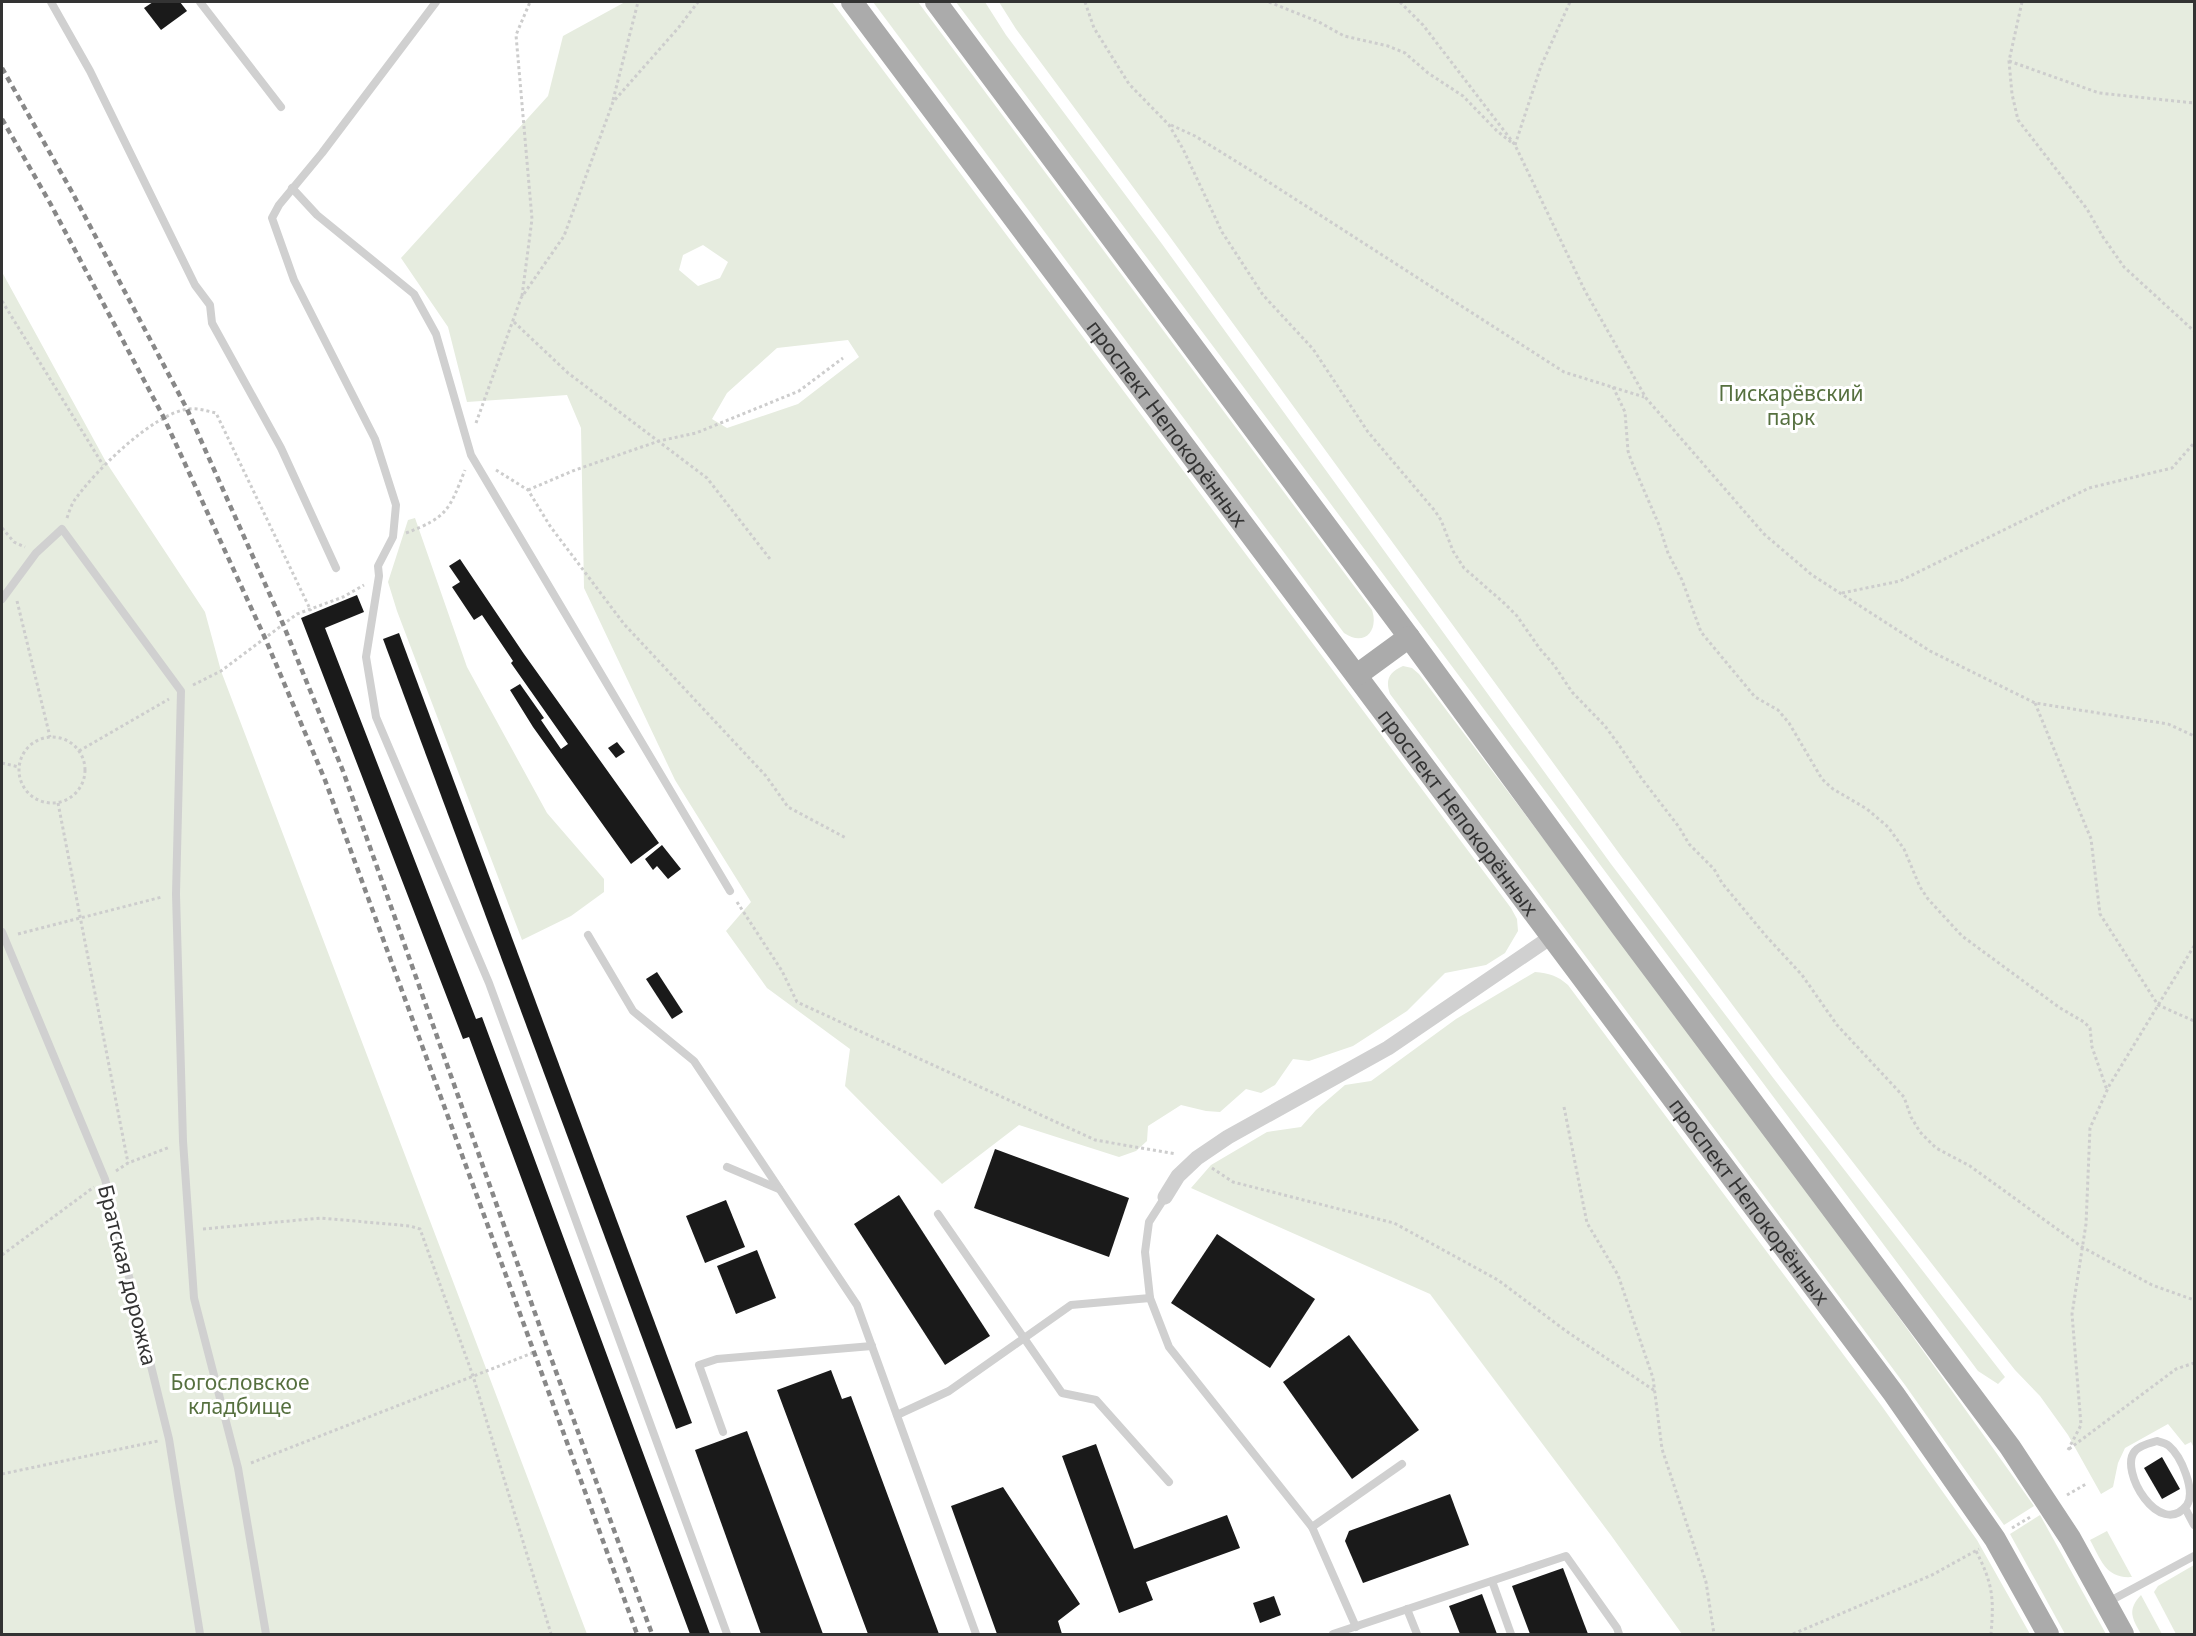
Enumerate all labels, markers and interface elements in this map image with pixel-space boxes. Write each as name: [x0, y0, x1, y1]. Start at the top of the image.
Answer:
street label: проспект Непокорённых: [1081, 314, 1254, 532]
park label: Пискарёвский парк: [1719, 379, 1863, 431]
street label: проспект Непокорённых: [1372, 703, 1545, 921]
street label: проспект Непокорённых: [1663, 1092, 1836, 1311]
street label: Братская дорожка: [92, 1182, 164, 1368]
park label: Богословское кладбище: [171, 1368, 309, 1420]

